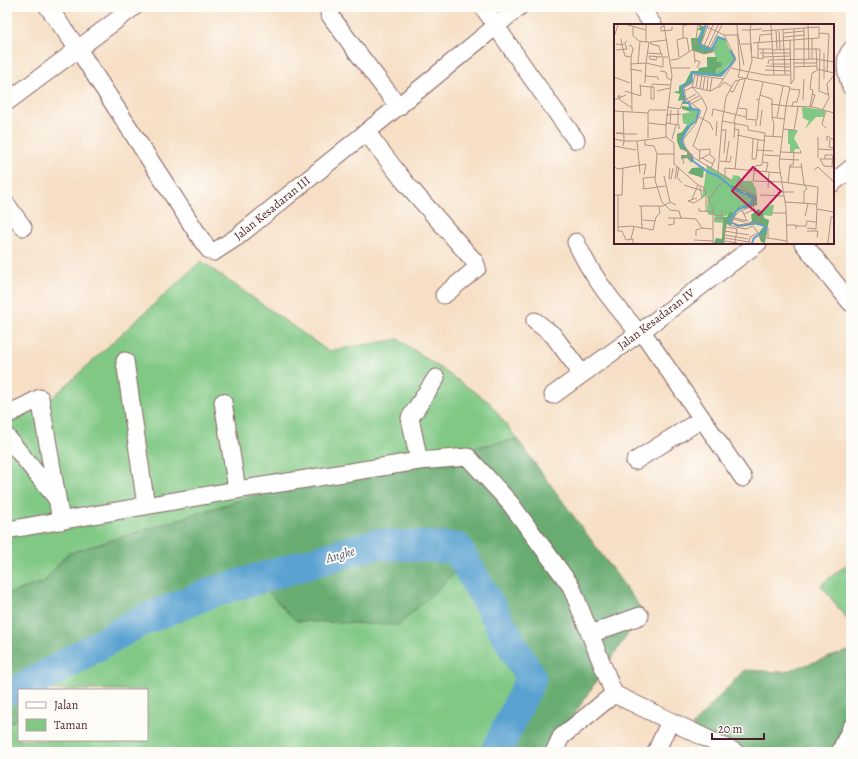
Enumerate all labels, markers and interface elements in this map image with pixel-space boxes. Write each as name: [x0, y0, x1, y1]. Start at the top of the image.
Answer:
inset map: [614, 24, 834, 244]
street label: Jalan Kesadaran III: [231, 172, 313, 244]
street label: Jalan Kesadaran IV: [614, 284, 698, 353]
water label: Angke: [323, 542, 357, 567]
legend: [18, 689, 148, 741]
text: Jalan: [54, 697, 79, 713]
scale bar: [712, 715, 764, 741]
text: Taman: [54, 717, 88, 733]
text: 20 m: [718, 721, 742, 737]

